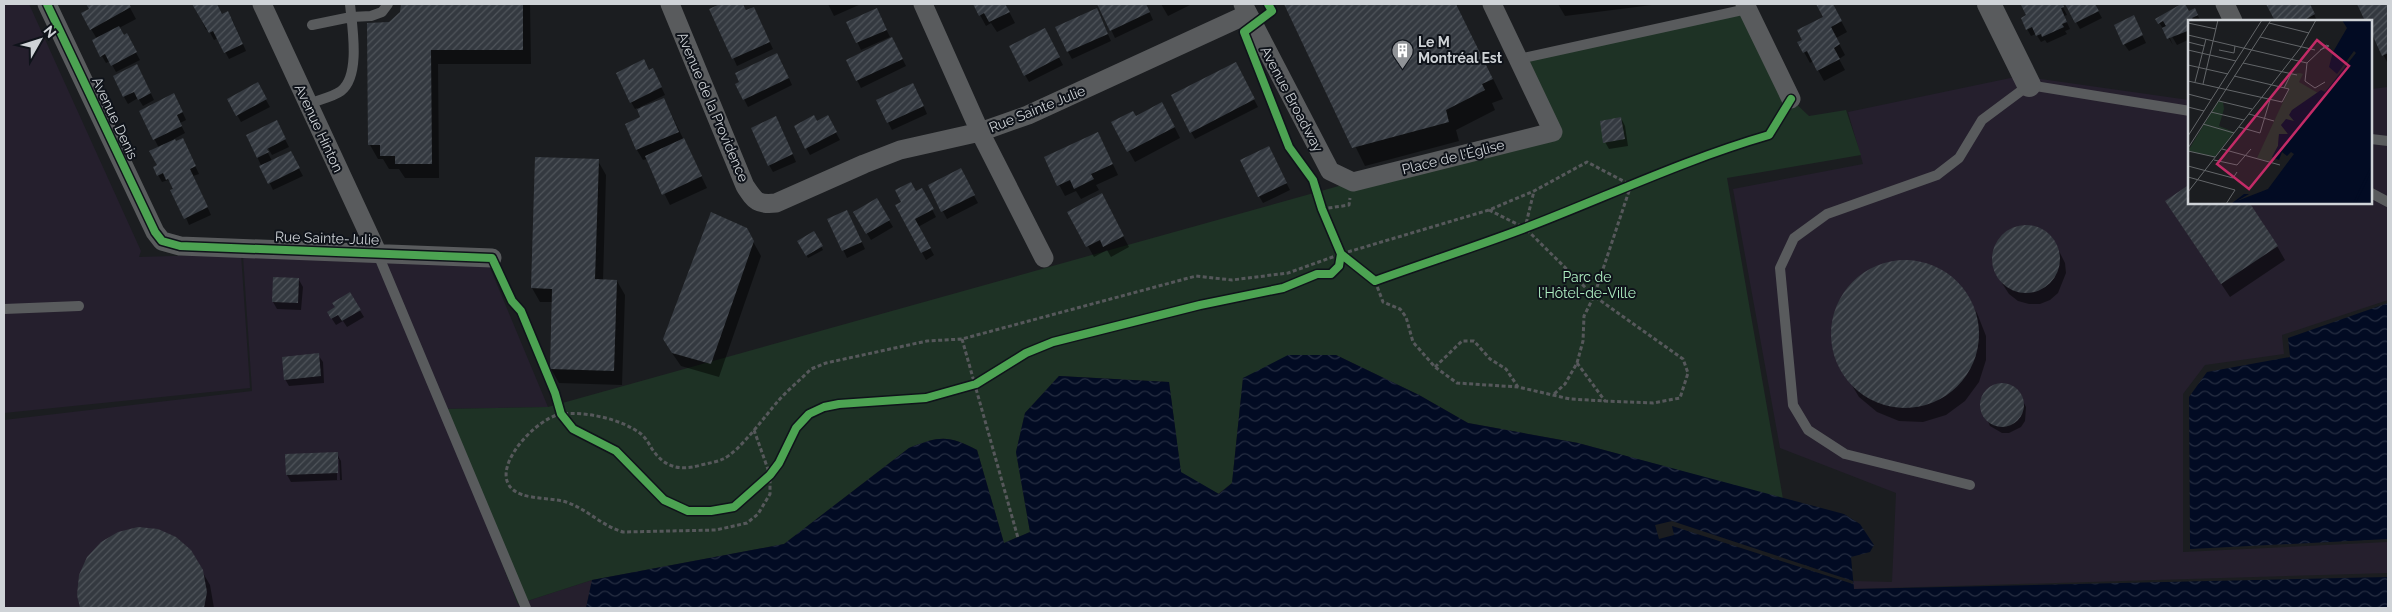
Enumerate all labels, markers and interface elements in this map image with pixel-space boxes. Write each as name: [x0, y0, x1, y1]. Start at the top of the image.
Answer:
north arrow: [15, 15, 65, 65]
inset map: [2188, 20, 2372, 204]
text: N: [41, 23, 60, 41]
street label: Avenue de la Providence: [674, 30, 752, 184]
place label: Le M Montréal Est: [1418, 34, 1503, 66]
building icon: Le M Montréal Est: [1390, 38, 1414, 69]
street label: Avenue Broadway: [1257, 43, 1327, 155]
street label: Avenue Denis: [89, 74, 141, 162]
street label: Avenue Hinton: [292, 81, 346, 175]
street label: Rue Sainte Julie: [987, 82, 1087, 136]
street label: Place de l'Église: [1400, 136, 1506, 177]
street label: Rue Sainte-Julie: [275, 228, 379, 248]
park label: Parc de l'Hôtel-de-Ville: [1538, 269, 1636, 301]

